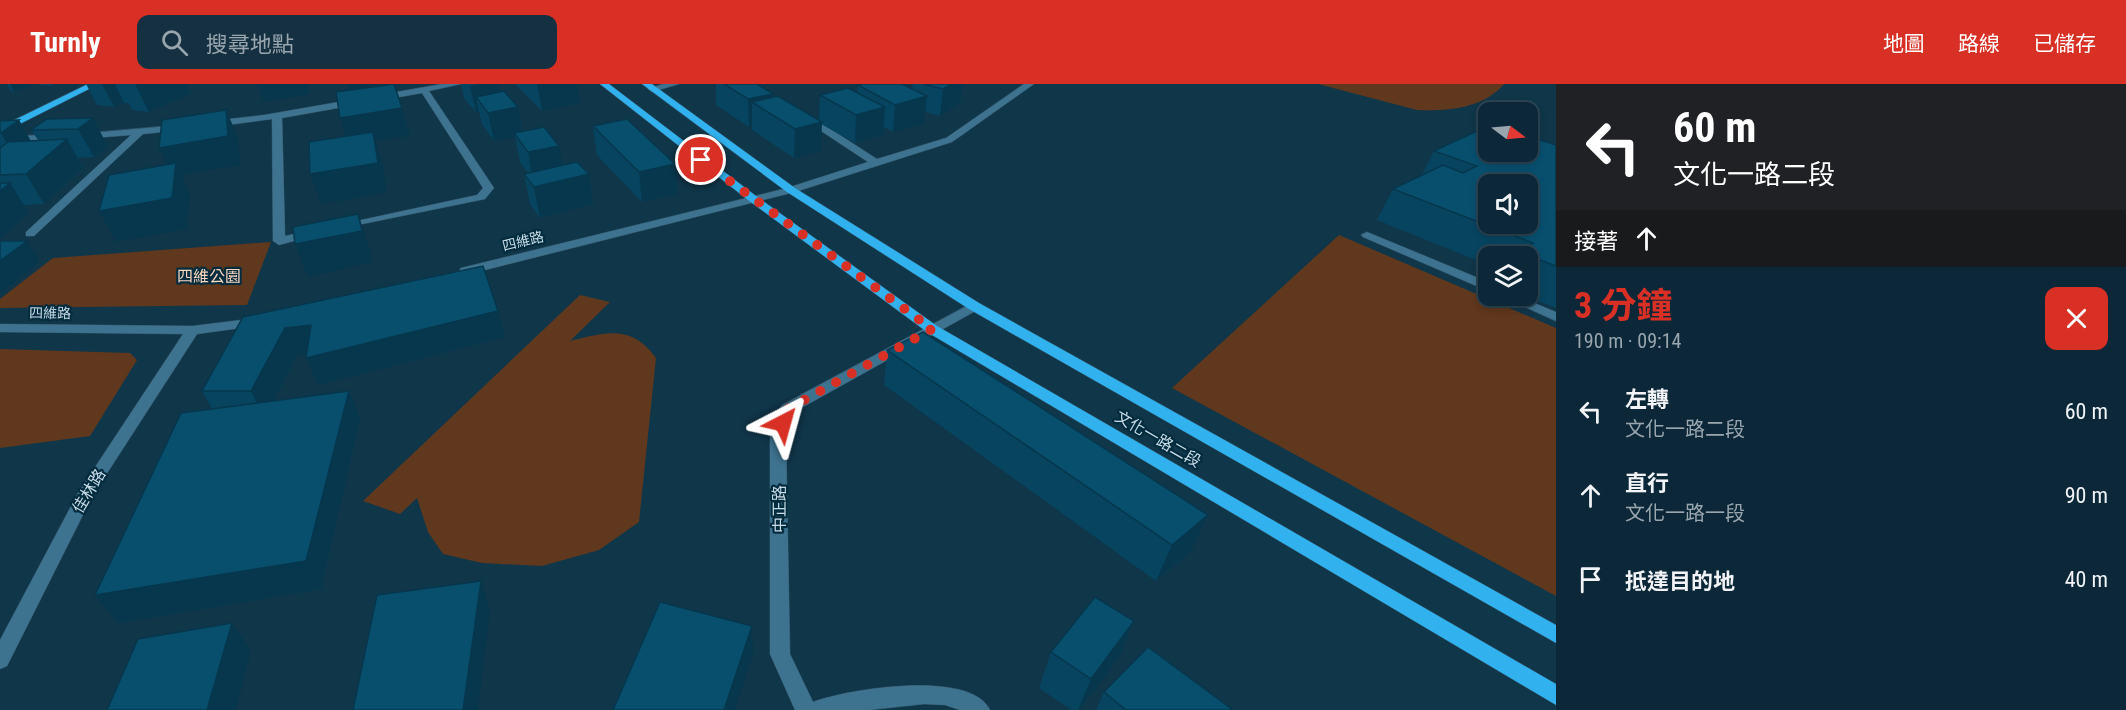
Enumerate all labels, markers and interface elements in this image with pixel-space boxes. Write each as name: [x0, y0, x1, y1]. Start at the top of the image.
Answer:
search box: [137, 15, 557, 69]
text: Turnly: [30, 26, 101, 59]
icon: search: [158, 26, 191, 59]
text: 搜尋地點: [206, 32, 294, 57]
text: 地圖: [1883, 32, 1925, 56]
text: 路線: [1958, 32, 2000, 56]
text: 已儲存: [2033, 32, 2096, 56]
north arrow: [1478, 102, 1538, 162]
map controls: [1478, 102, 1538, 306]
text: 60 m: [1673, 103, 1756, 152]
icon: left: [1574, 108, 1652, 186]
pin: [675, 134, 726, 185]
icon: arrive: [684, 143, 717, 176]
text: 文化一路二段: [1673, 159, 1835, 191]
button: sound: [1478, 174, 1538, 234]
icon: ahead: [1630, 222, 1663, 255]
street label: 四維路: [501, 228, 545, 254]
text: 接著: [1574, 229, 1618, 254]
button: layers: [1478, 246, 1538, 306]
park label: 四維公園: [177, 267, 241, 286]
text: 3 分鐘: [1574, 285, 1673, 327]
button: close: [2045, 287, 2108, 350]
street label: 四維路: [29, 305, 71, 321]
text: 190 m · 09:14: [1574, 329, 1681, 353]
text: 左轉: [1625, 387, 1669, 412]
position arrow: [751, 391, 815, 455]
icon: left: [1574, 395, 1607, 428]
text: 60 m: [2065, 399, 2108, 424]
street label: 文化一路二段: [1112, 407, 1204, 471]
text: 文化一路二段: [1625, 417, 1745, 441]
street label: 佳林路: [68, 466, 110, 516]
text: 直行: [1625, 471, 1669, 496]
icon: ahead: [1574, 479, 1607, 512]
text: 90 m: [2065, 483, 2108, 508]
street label: 中正路: [770, 485, 789, 533]
text: 文化一路一段: [1625, 501, 1745, 525]
icon: arrive: [1574, 563, 1607, 596]
text: 40 m: [2065, 567, 2108, 592]
text: 抵達目的地: [1625, 569, 1735, 594]

